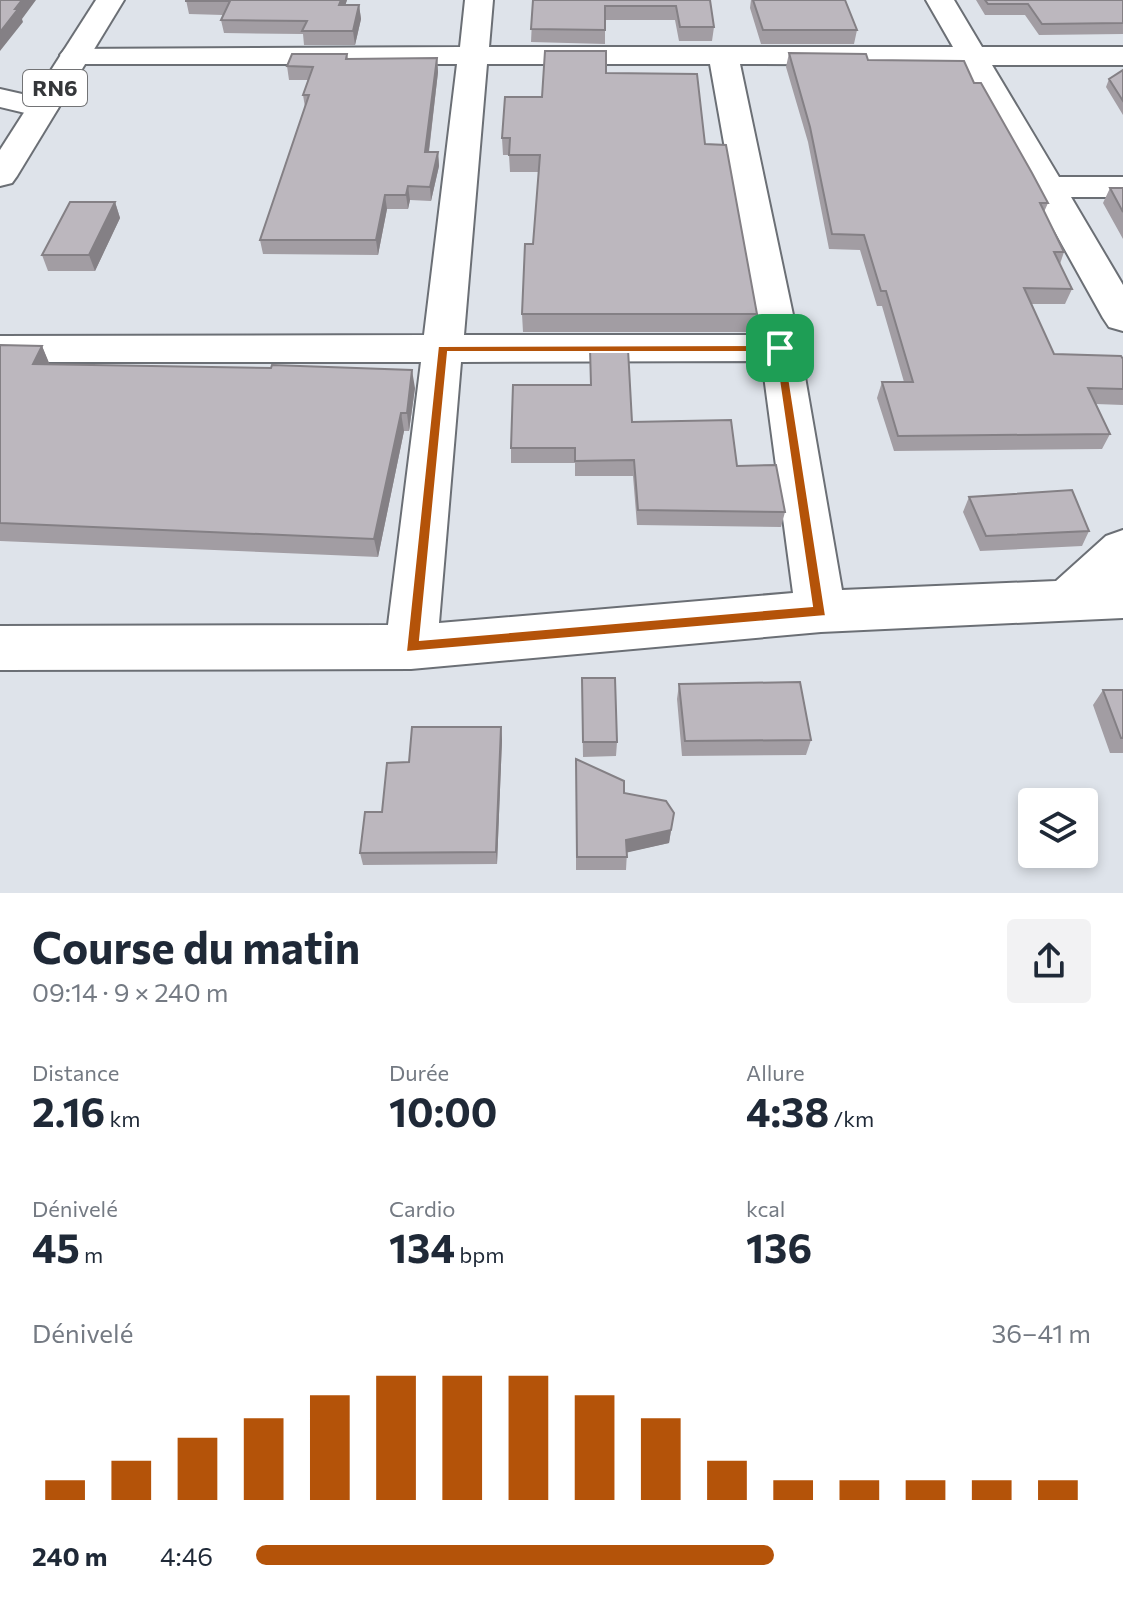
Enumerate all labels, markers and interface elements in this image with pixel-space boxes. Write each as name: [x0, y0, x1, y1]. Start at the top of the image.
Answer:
road number: RN6: [23, 70, 87, 106]
pin: [746, 314, 814, 382]
icon: arrive: [758, 326, 802, 370]
map controls: [1018, 788, 1098, 868]
button: layers: [1018, 788, 1098, 868]
text: Course du matin: [32, 919, 360, 973]
button: share: [1007, 919, 1091, 1003]
text: 09:14 · 9 × 240 m: [32, 976, 228, 1007]
text: Distance: [32, 1059, 119, 1086]
text: Durée: [389, 1059, 449, 1086]
text: Allure: [746, 1059, 805, 1086]
text: 2.16: [32, 1086, 105, 1135]
text: 10:00: [389, 1086, 497, 1135]
text: 4:38: [746, 1086, 829, 1135]
text: km: [105, 1105, 141, 1132]
text: /km: [829, 1105, 874, 1132]
text: Dénivelé: [32, 1195, 118, 1222]
text: Cardio: [389, 1195, 456, 1222]
text: kcal: [746, 1195, 785, 1222]
text: 45: [32, 1222, 80, 1271]
text: 134: [389, 1222, 455, 1271]
text: 136: [746, 1222, 812, 1271]
text: m: [80, 1241, 103, 1268]
text: bpm: [455, 1241, 504, 1268]
text: Dénivelé: [32, 1317, 133, 1348]
text: 36–41 m: [991, 1317, 1091, 1348]
text: 240 m: [32, 1540, 107, 1571]
text: 4:46: [160, 1540, 213, 1571]

